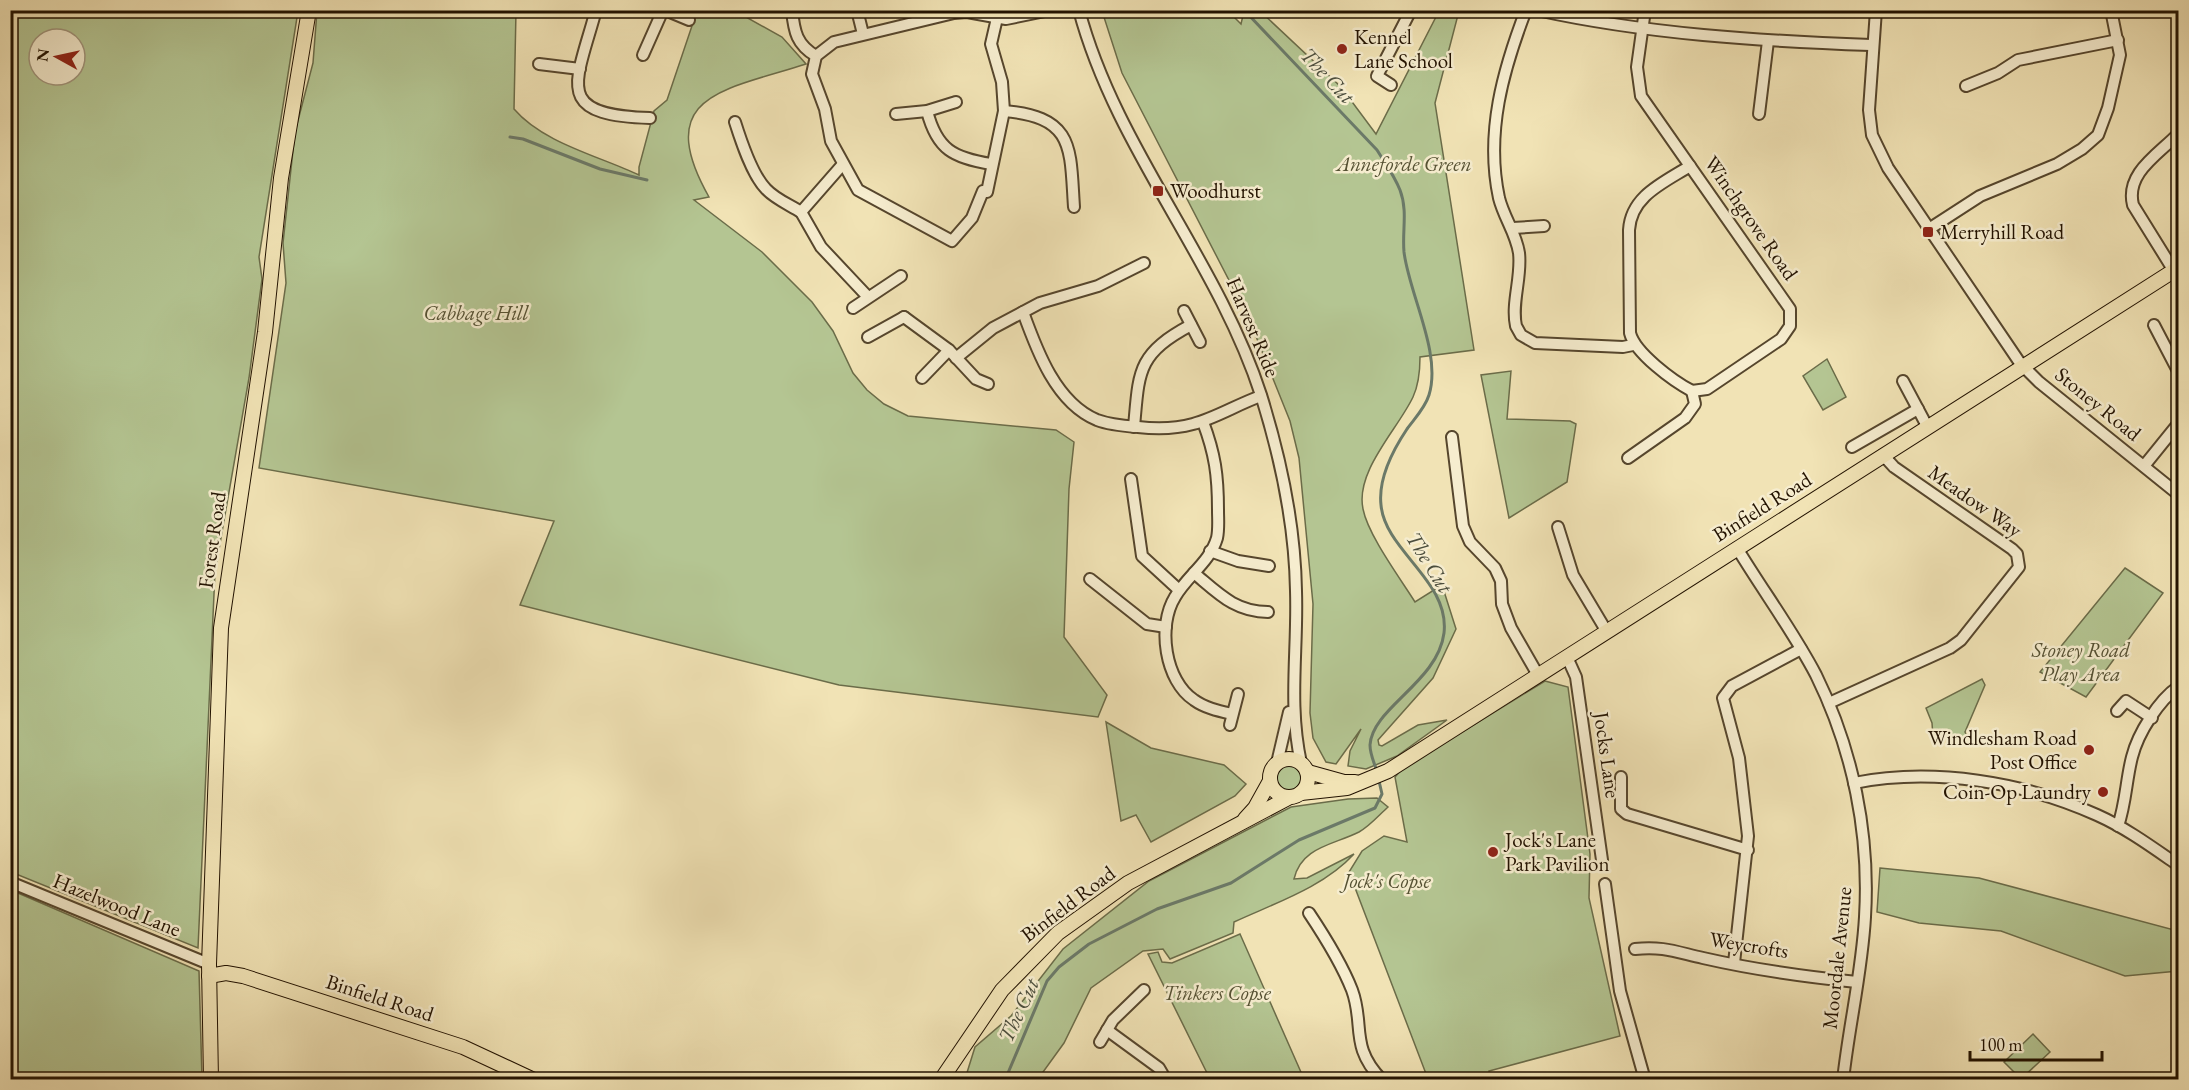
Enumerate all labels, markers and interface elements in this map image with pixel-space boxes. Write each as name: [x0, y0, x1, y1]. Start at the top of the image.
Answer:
place label: Kennel Lane School: [1354, 23, 1453, 74]
north arrow: [27, 27, 87, 87]
water label: The Cut: [1294, 41, 1362, 111]
marker: Kennel Lane School: [1335, 42, 1349, 56]
text: N: [31, 47, 54, 63]
park label: Anneforde Green: [1335, 150, 1471, 177]
street label: Winchgrove Road: [1699, 150, 1804, 285]
place label: Woodhurst: [1170, 177, 1261, 204]
marker: Woodhurst: [1151, 184, 1165, 198]
place label: Merryhill Road: [1940, 218, 2064, 245]
marker: Merryhill Road: [1921, 225, 1935, 239]
street label: Harvest Ride: [1220, 273, 1287, 381]
park label: Cabbage Hill: [423, 299, 530, 326]
street label: Stoney Road: [2050, 361, 2147, 447]
street label: Meadow Way: [1923, 458, 2028, 543]
street label: Binfield Road: [1707, 465, 1816, 548]
street label: Forest Road: [191, 490, 232, 590]
water label: The Cut: [1399, 526, 1461, 600]
park label: Stoney Road Play Area: [2031, 636, 2130, 687]
street label: Jocks Lane: [1588, 708, 1627, 800]
place label: Windlesham Road Post Office: [1928, 724, 2077, 775]
marker: Windlesham Road Post Office: [2082, 743, 2096, 757]
place label: Coin-Op Laundry: [1943, 778, 2092, 805]
marker: Coin-Op Laundry: [2096, 785, 2110, 799]
place label: Jock's Lane Park Pavilion: [1503, 826, 1610, 877]
marker: Jock's Lane Park Pavilion: [1486, 845, 1500, 859]
street label: Binfield Road: [1015, 859, 1121, 948]
street label: Hazelwood Lane: [49, 867, 185, 942]
park label: Jock's Copse: [1339, 867, 1432, 894]
street label: Moordale Avenue: [1816, 885, 1857, 1030]
street label: Weycrofts: [1708, 925, 1791, 964]
street label: Binfield Road: [323, 967, 438, 1028]
water label: The Cut: [991, 972, 1047, 1047]
park label: Tinkers Copse: [1163, 979, 1272, 1006]
scale bar: [1970, 1024, 2102, 1062]
text: 100 m: [1979, 1033, 2023, 1056]

